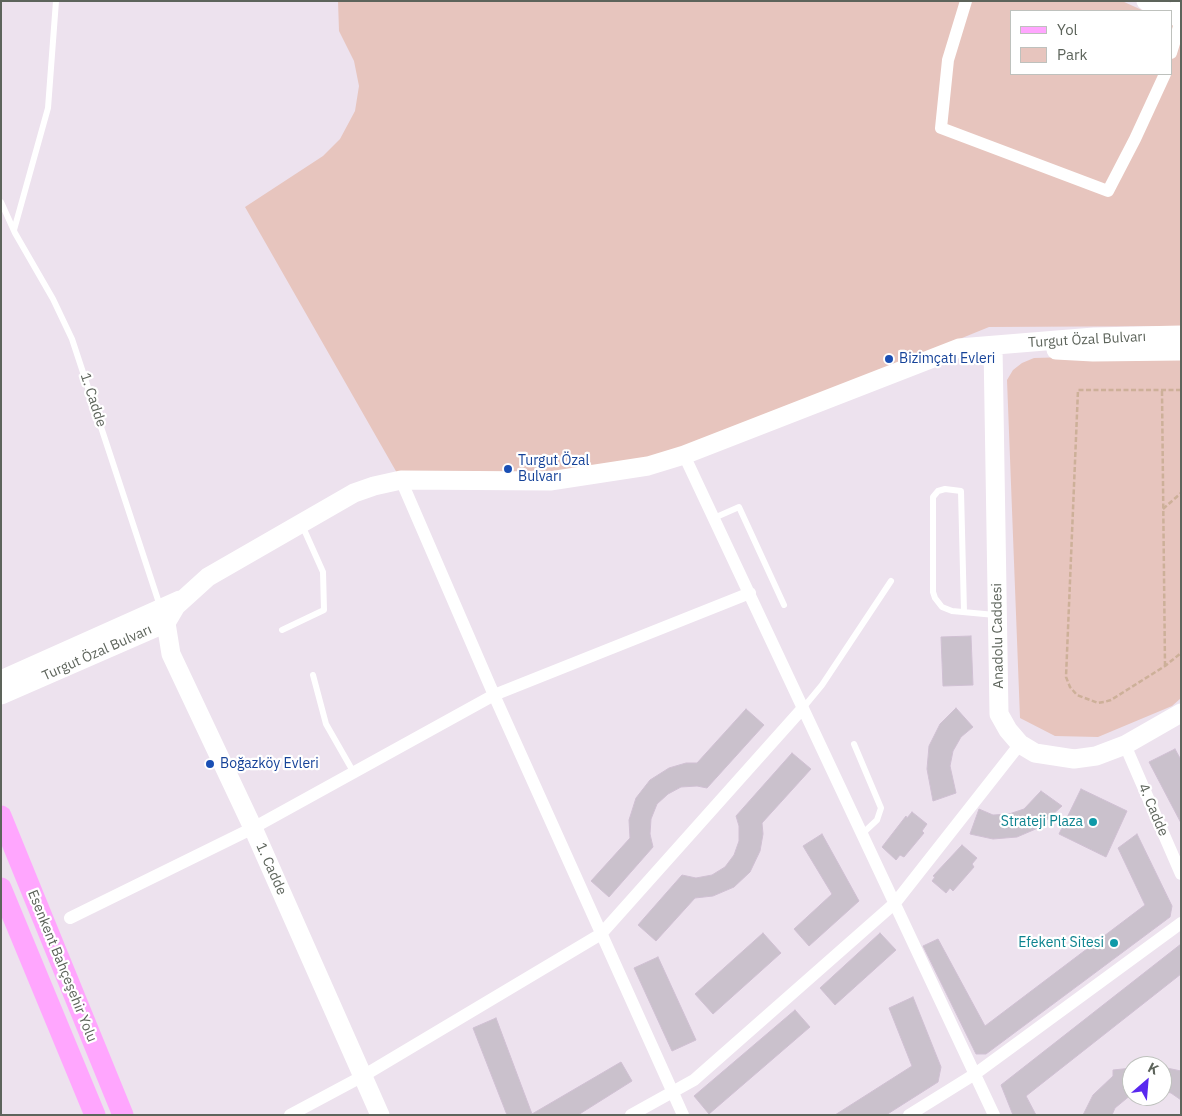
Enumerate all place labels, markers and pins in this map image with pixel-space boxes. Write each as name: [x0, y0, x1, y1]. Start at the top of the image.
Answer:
place label: Bizimçatı Evleri: [899, 351, 995, 367]
marker: Bizimçatı Evleri: [883, 353, 895, 365]
place label: Turgut Özal Bulvarı: [518, 453, 589, 486]
marker: Turgut Özal Bulvarı: [502, 463, 514, 475]
place label: Boğazköy Evleri: [220, 756, 319, 772]
marker: Boğazköy Evleri: [204, 758, 216, 770]
place label: Strateji Plaza: [1001, 814, 1083, 830]
marker: Strateji Plaza: [1087, 816, 1099, 828]
place label: Efekent Sitesi: [1018, 935, 1104, 951]
marker: Efekent Sitesi: [1108, 937, 1120, 949]

